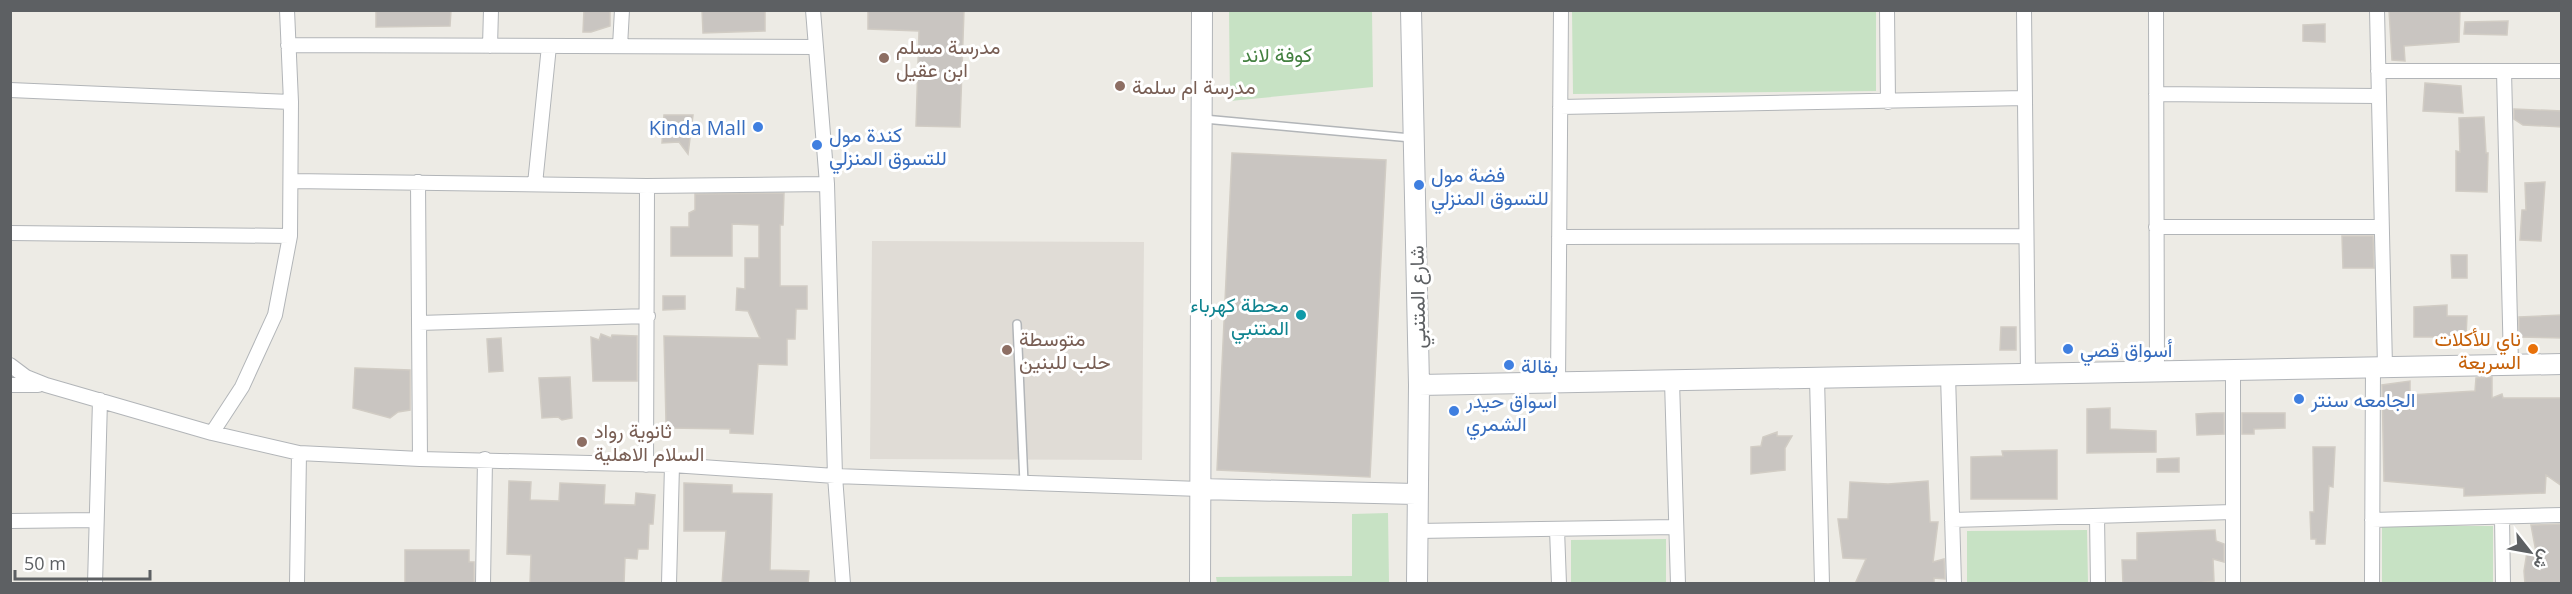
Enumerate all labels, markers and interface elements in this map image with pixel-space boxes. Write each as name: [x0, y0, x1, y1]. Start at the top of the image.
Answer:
place label: مدرسة مسلم ابن عقيل: [896, 33, 1001, 83]
park label: كوفة لاند: [1242, 41, 1312, 68]
marker: مدرسة مسلم ابن عقيل: [877, 51, 891, 65]
place label: مدرسة ام سلمة: [1132, 73, 1256, 100]
marker: مدرسة ام سلمة: [1113, 79, 1127, 93]
place label: Kinda Mall: [649, 114, 746, 141]
marker: Kinda Mall: [751, 120, 765, 134]
place label: كندة مول للتسوق المنزلي: [829, 121, 947, 175]
marker: كندة مول للتسوق المنزلي: [810, 138, 824, 152]
place label: فضة مول للتسوق المنزلي: [1431, 161, 1549, 215]
marker: فضة مول للتسوق المنزلي: [1412, 178, 1426, 192]
street label: شارع المتنبي: [1403, 245, 1435, 349]
place label: محطة كهرباء المتنبي: [1190, 291, 1289, 345]
marker: محطة كهرباء المتنبي: [1294, 308, 1308, 322]
place label: متوسطة حلب للبنين: [1019, 325, 1111, 375]
place label: ناي للأكلات السريعة: [2435, 325, 2521, 375]
place label: أسواق قصي: [2080, 336, 2173, 367]
marker: أسواق قصي: [2061, 342, 2075, 356]
marker: ناي للأكلات السريعة: [2526, 342, 2540, 356]
marker: متوسطة حلب للبنين: [1000, 343, 1014, 357]
place label: بقالة: [1521, 352, 1558, 379]
marker: بقالة: [1502, 358, 1516, 372]
place label: الجامعه سنتر: [2310, 386, 2415, 413]
place label: اسواق حيدر الشمري: [1465, 387, 1557, 441]
marker: الجامعه سنتر: [2292, 392, 2306, 406]
marker: اسواق حيدر الشمري: [1447, 404, 1461, 418]
place label: ثانوية رواد السلام الاهلية: [594, 417, 704, 467]
marker: ثانوية رواد السلام الاهلية: [575, 435, 589, 449]
north arrow: [2500, 522, 2560, 582]
scale bar: [15, 543, 150, 581]
text: ش: [2528, 546, 2557, 574]
text: 50 m: [24, 551, 66, 575]

